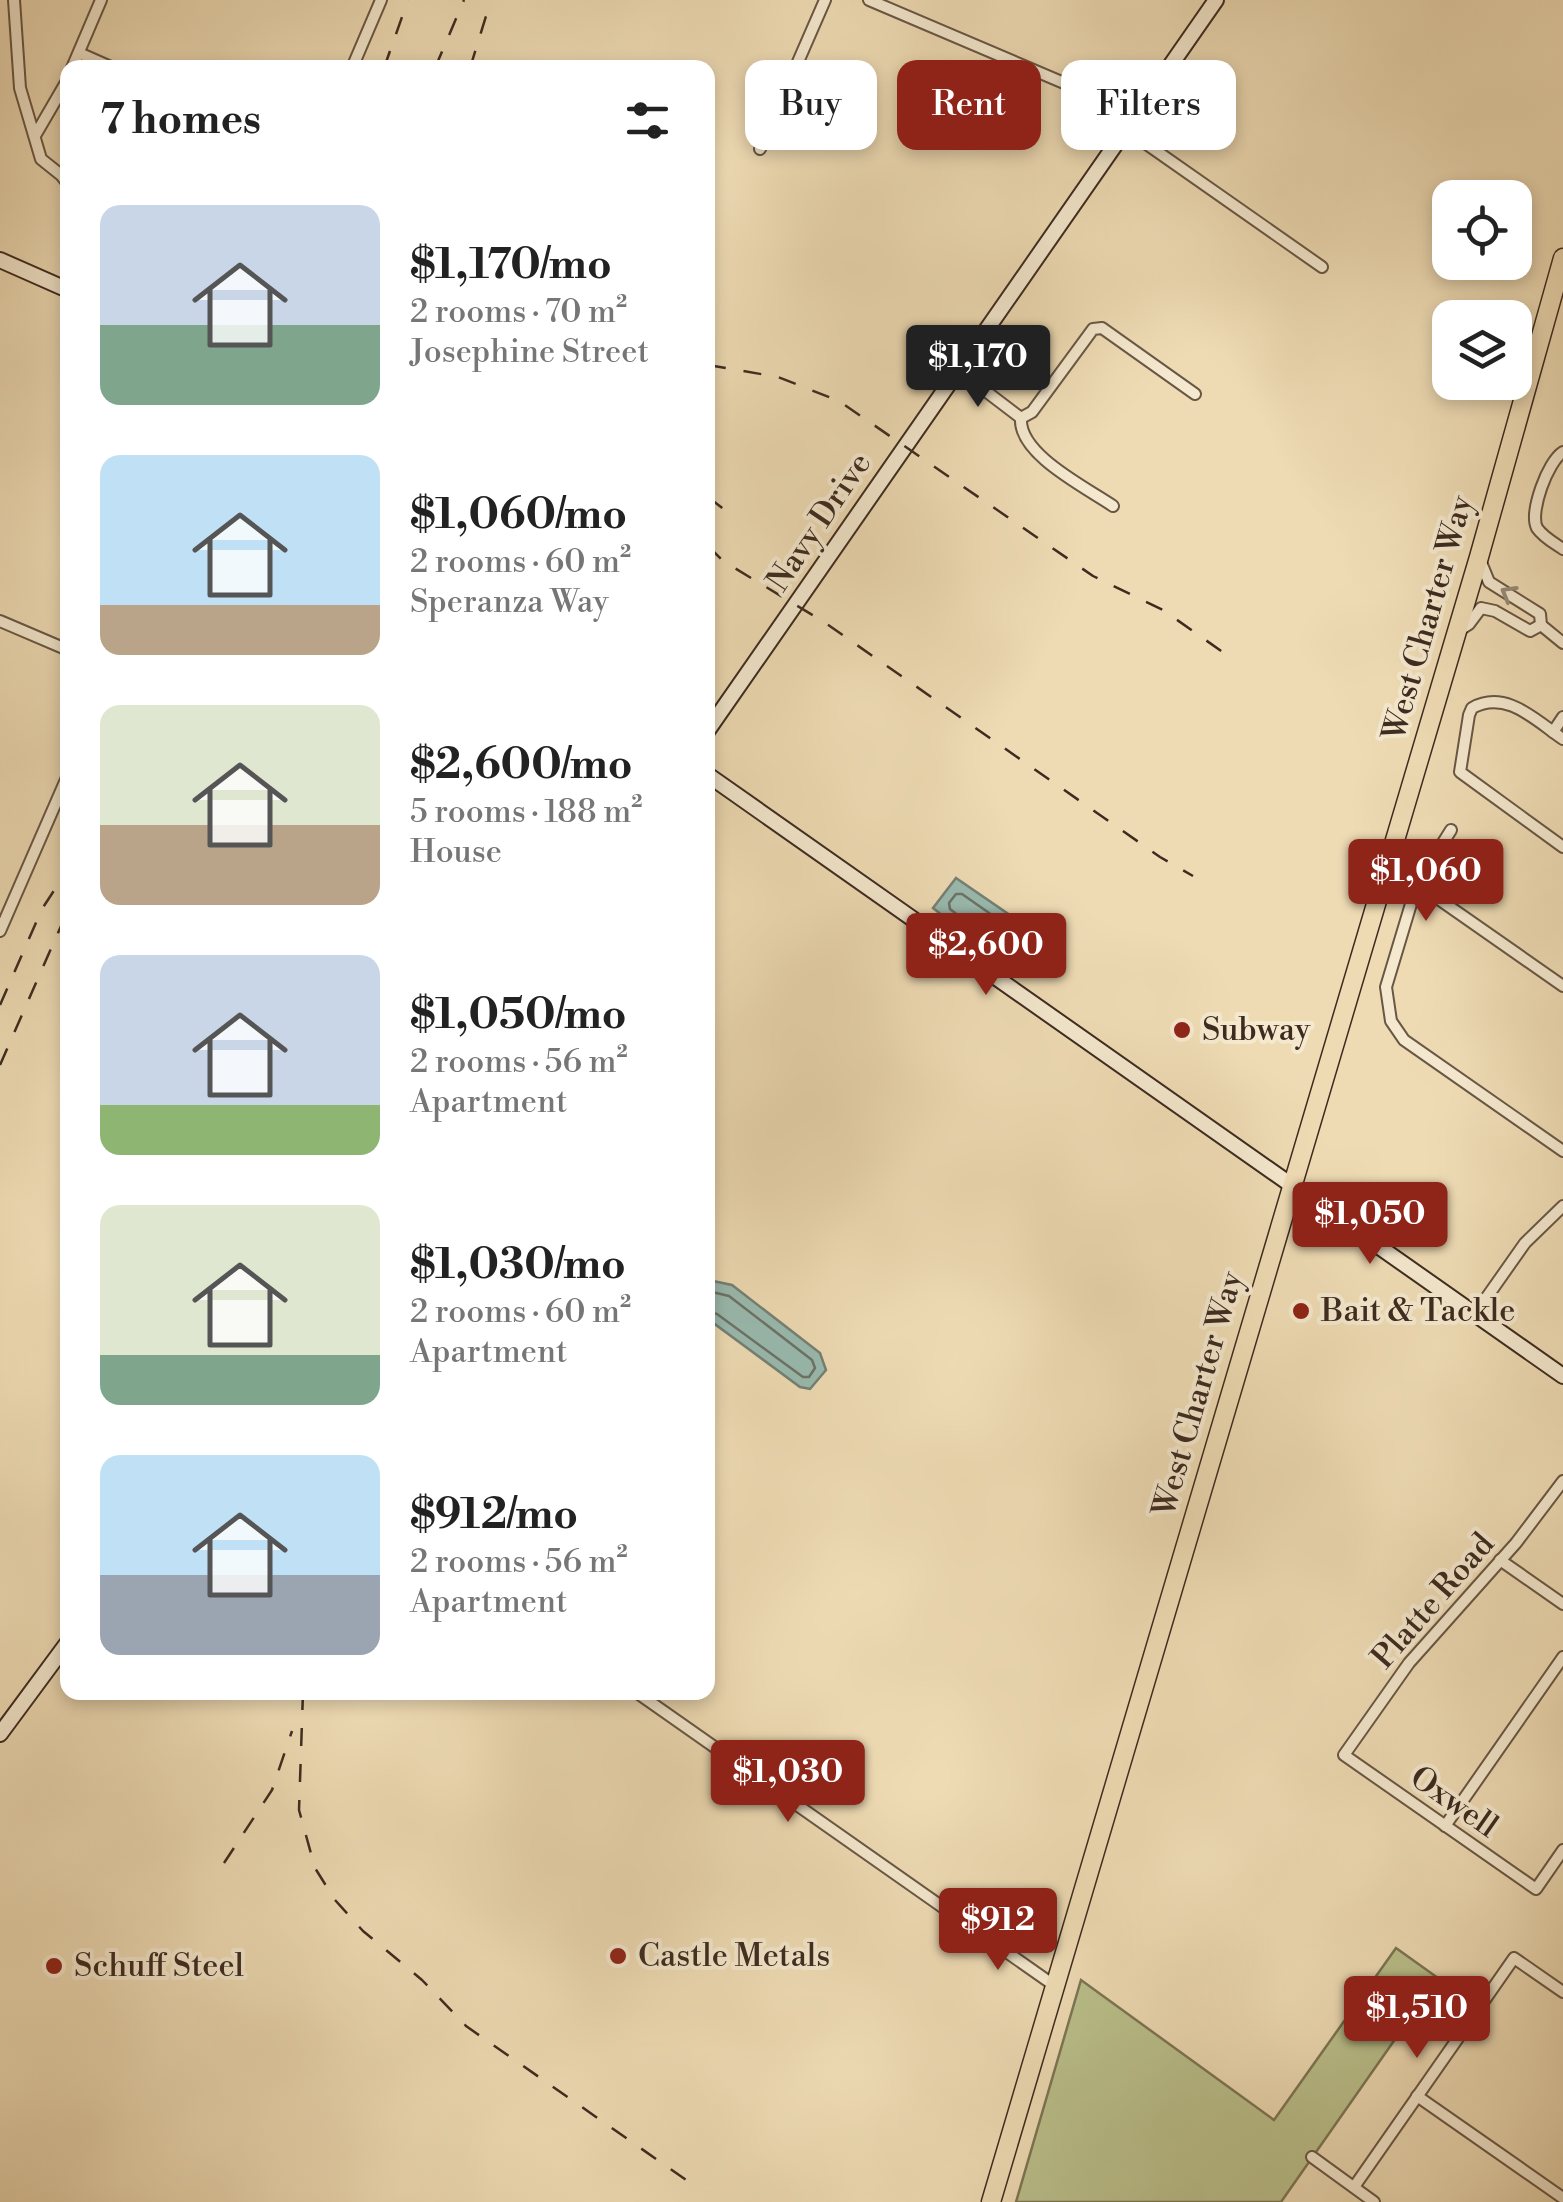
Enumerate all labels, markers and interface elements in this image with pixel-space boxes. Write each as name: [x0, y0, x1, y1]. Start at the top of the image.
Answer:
chip: Buy: [745, 60, 877, 150]
chip: Rent: [897, 60, 1041, 150]
chip: Filters: [1061, 60, 1236, 150]
icon: filters: [620, 93, 675, 148]
text: 7 homes: [100, 94, 261, 147]
map controls: [1432, 180, 1532, 400]
button: locate: [1432, 180, 1532, 280]
text: $1,170/mo: [410, 239, 612, 292]
icon: home: [180, 245, 300, 365]
text: 2 rooms · 70 m²: [410, 292, 627, 332]
button: layers: [1432, 300, 1532, 400]
pin: $1,170: [897, 325, 1059, 410]
text: Josephine Street: [410, 332, 649, 372]
text: $1,170: [928, 337, 1028, 377]
street label: Navy Drive: [758, 445, 880, 599]
text: $1,060/mo: [410, 489, 627, 542]
street label: West Charter Way: [1374, 490, 1482, 746]
icon: home: [180, 495, 300, 615]
text: 2 rooms · 60 m²: [410, 542, 631, 582]
text: Speranza Way: [410, 582, 609, 622]
one-way arrow: [1501, 586, 1519, 605]
text: $2,600/mo: [410, 739, 633, 792]
icon: home: [180, 745, 300, 865]
text: 5 rooms · 188 m²: [410, 792, 642, 832]
text: House: [410, 832, 502, 872]
pin: $1,060: [1345, 839, 1507, 924]
text: $1,060: [1370, 851, 1482, 891]
pin: $2,600: [905, 913, 1067, 998]
text: $2,600: [928, 925, 1044, 965]
text: $1,050/mo: [410, 989, 627, 1042]
icon: home: [180, 995, 300, 1115]
place label: Subway: [1202, 1010, 1311, 1050]
marker: Subway: [1171, 1019, 1193, 1041]
text: 2 rooms · 56 m²: [410, 1042, 628, 1082]
text: Apartment: [410, 1082, 567, 1122]
pin: $1,050: [1289, 1182, 1451, 1267]
text: $1,050: [1315, 1194, 1425, 1234]
text: $1,030/mo: [410, 1239, 626, 1292]
icon: home: [180, 1245, 300, 1365]
street label: West Charter Way: [1144, 1266, 1252, 1522]
place label: Bait & Tackle: [1320, 1291, 1515, 1331]
text: 2 rooms · 60 m²: [410, 1292, 631, 1332]
marker: Bait & Tackle: [1290, 1300, 1312, 1322]
text: Apartment: [410, 1332, 567, 1372]
text: $912/mo: [410, 1489, 578, 1542]
icon: home: [180, 1495, 300, 1615]
street label: Platte Road: [1363, 1525, 1503, 1677]
text: 2 rooms · 56 m²: [410, 1542, 628, 1582]
text: Apartment: [410, 1582, 567, 1622]
pin: $1,030: [707, 1740, 869, 1825]
text: $1,030: [733, 1752, 843, 1792]
street label: Oxwell: [1402, 1757, 1506, 1847]
pin: $912: [939, 1888, 1057, 1973]
text: $912: [961, 1900, 1035, 1940]
place label: Castle Metals: [638, 1936, 830, 1976]
marker: Castle Metals: [607, 1945, 629, 1967]
place label: Schuff Steel: [74, 1946, 245, 1986]
marker: Schuff Steel: [43, 1955, 65, 1977]
pin: $1,510: [1336, 1976, 1498, 2061]
text: $1,510: [1366, 1988, 1468, 2028]

